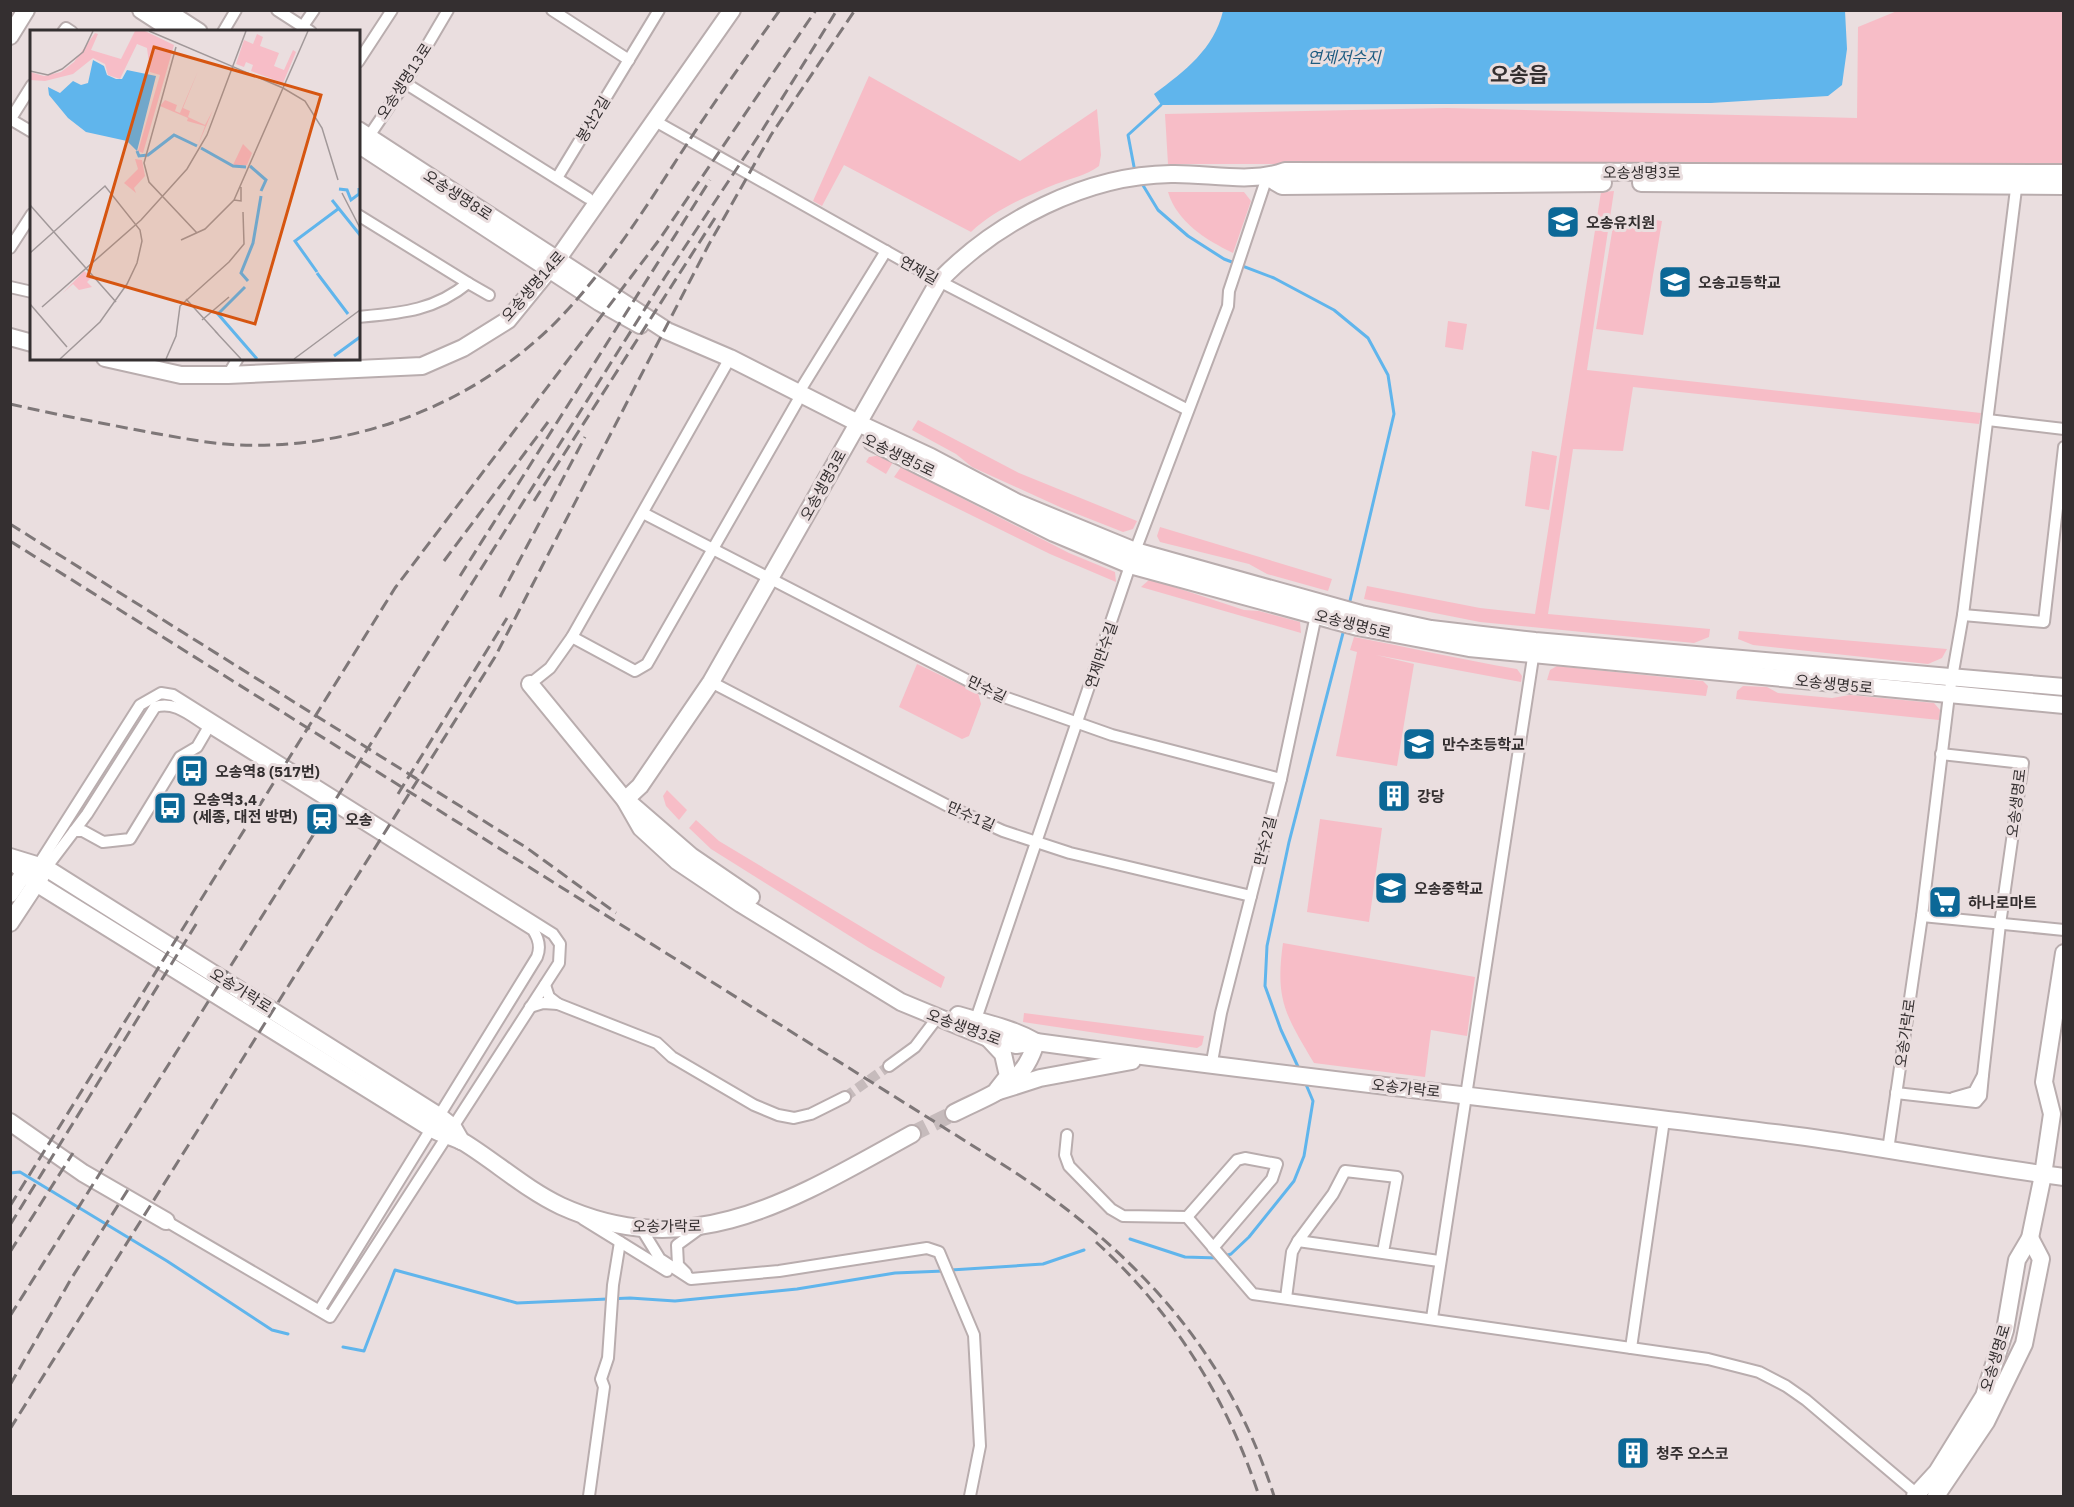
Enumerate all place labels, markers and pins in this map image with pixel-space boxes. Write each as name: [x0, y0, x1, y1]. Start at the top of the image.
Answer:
school or university icon: 오송유치원: [1545, 204, 1581, 240]
place label: 오송유치원: [1586, 213, 1655, 232]
school or university icon: 오송고등학교: [1657, 264, 1693, 300]
place label: 오송고등학교: [1698, 273, 1781, 292]
school or university icon: 만수초등학교: [1401, 726, 1437, 762]
place label: 만수초등학교: [1442, 735, 1525, 754]
bus stop icon: 오송역8 (517번): [174, 753, 210, 789]
place label: 오송역8 (517번): [215, 762, 320, 781]
building icon: 강당: [1376, 778, 1412, 814]
place label: 강당: [1417, 787, 1445, 806]
bus stop icon: 오송역3,4 (세종, 대전 방면): [152, 790, 188, 826]
place label: 오송역3,4 (세종, 대전 방면): [193, 790, 298, 826]
station icon: 오송: [304, 801, 340, 837]
place label: 오송: [345, 810, 373, 829]
school or university icon: 오송중학교: [1373, 870, 1409, 906]
place label: 오송중학교: [1414, 879, 1483, 898]
supermarket icon: 하나로마트: [1927, 884, 1963, 920]
place label: 하나로마트: [1968, 893, 2037, 912]
building icon: 청주 오스코: [1615, 1435, 1651, 1471]
place label: 청주 오스코: [1656, 1444, 1729, 1463]

